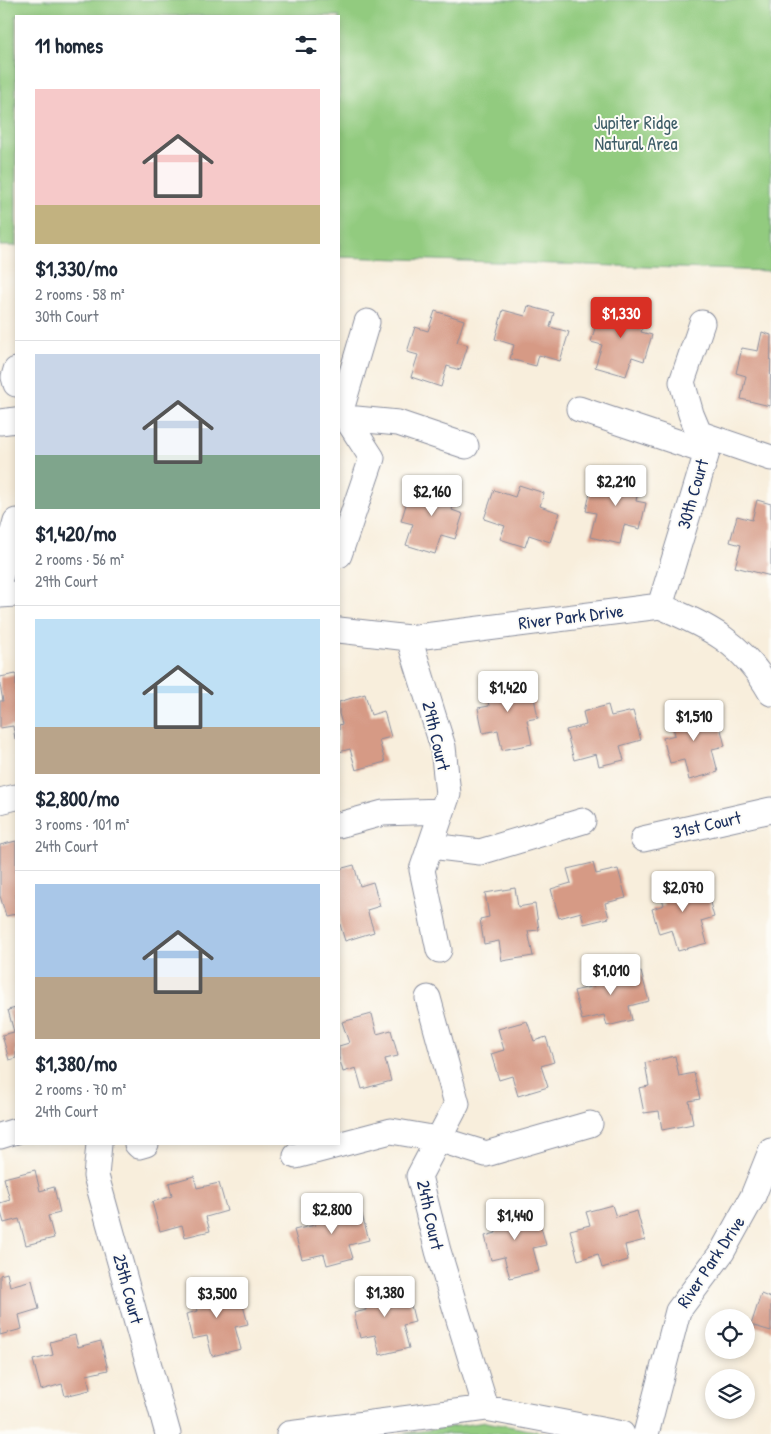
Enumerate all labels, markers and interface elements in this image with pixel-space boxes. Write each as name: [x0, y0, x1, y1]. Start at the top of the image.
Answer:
text: 11 homes: [35, 31, 103, 60]
icon: filters: [292, 31, 320, 59]
park label: Jupiter Ridge Natural Area: [594, 110, 678, 156]
icon: home: [133, 121, 223, 211]
text: $1,330/mo: [35, 254, 117, 283]
text: 2 rooms · 58 m²: [35, 283, 125, 305]
pin: $1,330: [580, 296, 662, 339]
text: $1,330: [602, 302, 640, 324]
text: 30th Court: [35, 305, 99, 327]
icon: home: [133, 387, 223, 477]
street label: 30th Court: [671, 455, 715, 532]
pin: $2,210: [575, 464, 657, 507]
text: $2,210: [596, 470, 636, 492]
pin: $2,160: [391, 474, 473, 517]
text: $2,160: [413, 480, 451, 502]
text: $1,420/mo: [35, 519, 116, 548]
text: 2 rooms · 56 m²: [35, 548, 124, 570]
text: 29th Court: [35, 570, 98, 592]
street label: River Park Drive: [517, 598, 625, 635]
icon: home: [133, 652, 223, 742]
pin: $1,420: [467, 670, 549, 713]
text: $1,420: [489, 676, 527, 698]
street label: 29th Court: [416, 699, 457, 774]
pin: $1,510: [653, 700, 735, 742]
text: $1,510: [676, 705, 712, 727]
text: $2,800/mo: [35, 784, 119, 813]
street label: 31st Court: [670, 804, 744, 844]
text: 3 rooms · 101 m²: [35, 813, 130, 835]
text: 24th Court: [35, 835, 98, 857]
pin: $2,070: [642, 870, 724, 913]
text: $2,070: [662, 876, 704, 898]
icon: home: [133, 917, 223, 1007]
pin: $1,010: [570, 954, 652, 996]
text: $1,010: [592, 959, 630, 981]
text: $1,380/mo: [35, 1049, 117, 1078]
text: 2 rooms · 70 m²: [35, 1078, 126, 1100]
text: 24th Court: [35, 1100, 98, 1122]
street label: 24th Court: [411, 1178, 450, 1253]
pin: $2,800: [291, 1192, 373, 1235]
text: $2,800: [312, 1198, 352, 1220]
pin: $1,440: [474, 1198, 556, 1241]
text: $1,440: [497, 1204, 533, 1226]
street label: River Park Drive: [671, 1211, 751, 1313]
street label: 25th Court: [107, 1251, 150, 1327]
pin: $3,500: [176, 1276, 258, 1319]
pin: $1,380: [344, 1276, 426, 1318]
text: $1,380: [366, 1281, 404, 1303]
text: $3,500: [197, 1282, 237, 1304]
map controls: [705, 1309, 755, 1419]
button: locate: [705, 1309, 755, 1359]
button: layers: [705, 1369, 755, 1419]

